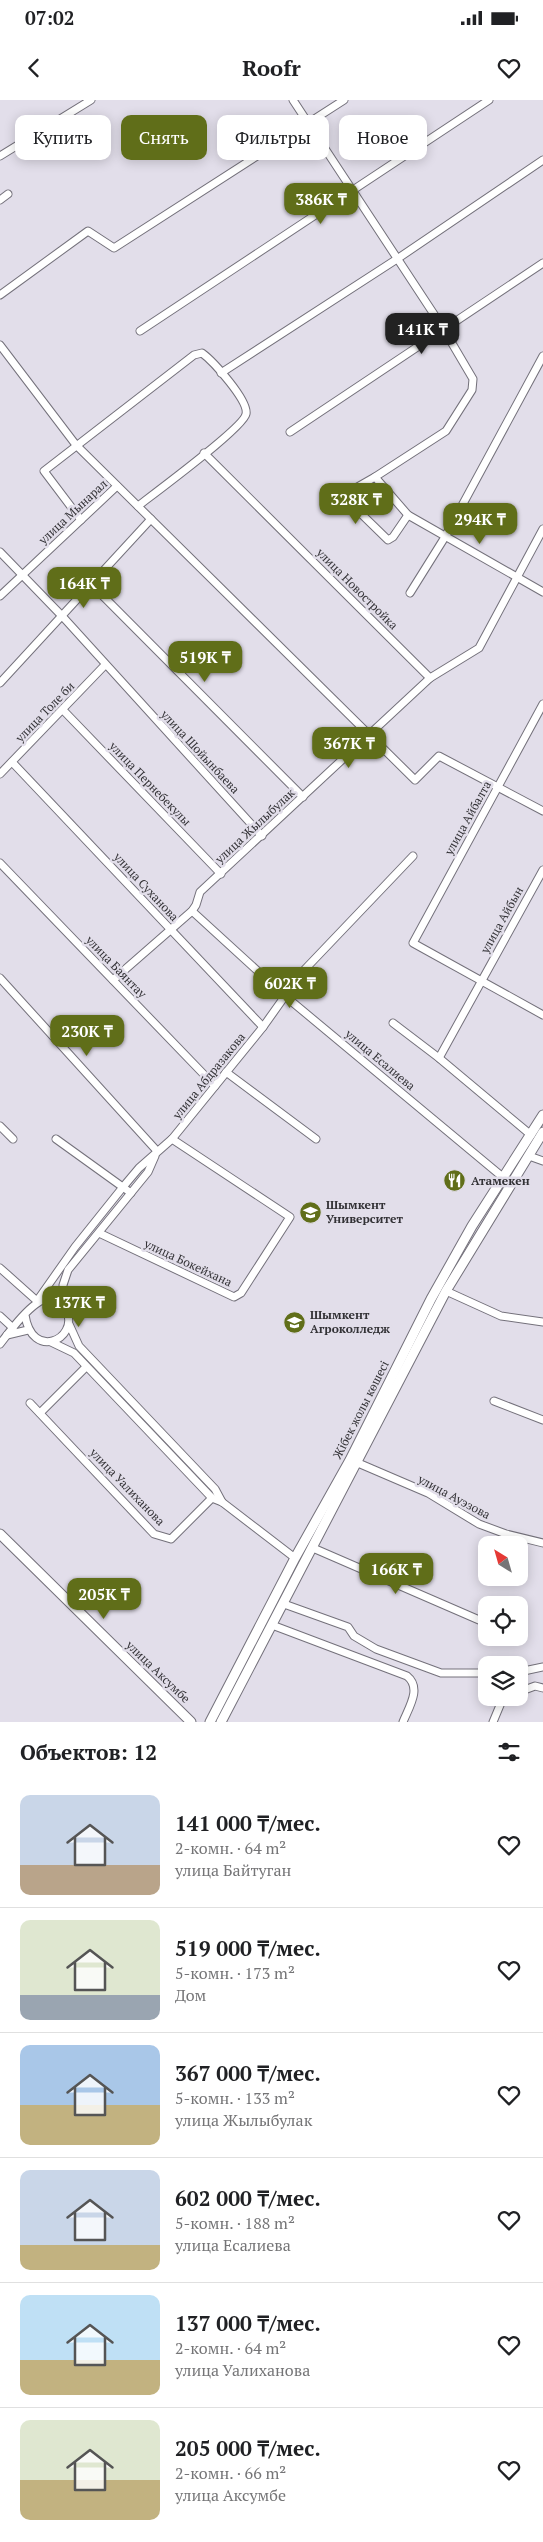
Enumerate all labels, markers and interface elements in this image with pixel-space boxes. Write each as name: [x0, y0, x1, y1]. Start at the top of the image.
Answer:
text: 07:02: [25, 5, 74, 30]
text: Roofr: [242, 53, 301, 82]
icon: back: [20, 54, 48, 82]
icon: heart: [495, 54, 523, 82]
chip: Купить: [15, 115, 111, 160]
chip: Снять: [121, 115, 207, 160]
chip: Фильтры: [217, 115, 329, 160]
chip: Новое: [339, 115, 427, 160]
pin: 386K ₸: [280, 182, 362, 225]
text: 386K ₸: [295, 188, 347, 210]
pin: 141K ₸: [381, 312, 463, 355]
text: 141K ₸: [396, 318, 448, 340]
street label: улица Мынарал: [35, 476, 110, 548]
pin: 328K ₸: [315, 482, 397, 525]
text: 328K ₸: [330, 488, 382, 510]
pin: 294K ₸: [439, 502, 521, 545]
text: 294K ₸: [454, 508, 506, 530]
street label: улица Новостройка: [313, 544, 401, 632]
pin: 164K ₸: [43, 566, 125, 609]
text: 164K ₸: [58, 572, 110, 594]
pin: 519K ₸: [164, 640, 246, 683]
text: 519K ₸: [179, 646, 231, 668]
street label: улица Толе би: [11, 678, 77, 746]
street label: улица Шойынбаева: [157, 706, 243, 796]
pin: 367K ₸: [308, 726, 390, 769]
text: 367K ₸: [323, 732, 375, 754]
street label: улица Пернебекулы: [106, 738, 194, 829]
street label: улица Айбалта: [441, 778, 494, 858]
street label: улица Жылыбулак: [211, 785, 298, 867]
street label: улица Суханова: [110, 849, 182, 924]
street label: улица Айбын: [477, 884, 526, 957]
street label: улица Баянтау: [82, 932, 151, 1002]
pin: 602K ₸: [249, 966, 331, 1009]
text: 602K ₸: [264, 972, 316, 994]
pin: 230K ₸: [46, 1014, 128, 1057]
text: 230K ₸: [61, 1020, 113, 1042]
street label: улица Есалиева: [341, 1025, 418, 1093]
street label: улица Абдразакова: [168, 1029, 248, 1123]
restaurant icon: Атамекен: [443, 1169, 467, 1193]
place label: Атамекен: [471, 1173, 530, 1188]
place label: Шымкент Университет: [326, 1197, 404, 1226]
school or university icon: Шымкент Университет: [298, 1200, 322, 1224]
street label: улица Бокейхана: [141, 1235, 235, 1289]
pin: 137K ₸: [38, 1286, 120, 1328]
text: 137K ₸: [53, 1291, 105, 1313]
place label: Шымкент Агроколледж: [310, 1307, 390, 1336]
school or university icon: Шымкент Агроколледж: [282, 1310, 306, 1334]
street label: Жібек жолы көшесі: [329, 1358, 392, 1461]
street label: улица Уалиханова: [86, 1444, 168, 1528]
street label: улица Ауэзова: [415, 1471, 493, 1522]
north arrow: [478, 1536, 528, 1586]
map controls: [478, 1536, 528, 1706]
pin: 166K ₸: [355, 1552, 437, 1595]
text: 166K ₸: [370, 1558, 422, 1580]
pin: 205K ₸: [63, 1578, 145, 1620]
text: 205K ₸: [78, 1583, 130, 1605]
button: locate: [478, 1596, 528, 1646]
street label: улица Аксумбе: [122, 1637, 194, 1706]
button: layers: [478, 1656, 528, 1706]
text: Объектов: 12: [20, 1738, 157, 1766]
icon: filters: [495, 1738, 523, 1766]
text: 141 000 ₸/мес.: [175, 1809, 321, 1837]
icon: home: [60, 1815, 120, 1875]
icon: heart: [495, 1831, 523, 1859]
text: 2-комн. · 64 m²: [175, 1837, 286, 1859]
text: улица Байтуган: [175, 1859, 291, 1881]
text: 519 000 ₸/мес.: [175, 1934, 321, 1962]
icon: home: [60, 1940, 120, 2000]
icon: heart: [495, 1956, 523, 1984]
text: 5-комн. · 173 m²: [175, 1962, 295, 1984]
text: Дом: [175, 1984, 206, 2006]
text: 367 000 ₸/мес.: [175, 2059, 321, 2087]
icon: home: [60, 2065, 120, 2125]
icon: heart: [495, 2081, 523, 2109]
text: 5-комн. · 133 m²: [175, 2087, 295, 2109]
text: улица Жылыбулак: [175, 2109, 312, 2131]
text: 602 000 ₸/мес.: [175, 2184, 321, 2212]
icon: home: [60, 2190, 120, 2250]
icon: heart: [495, 2206, 523, 2234]
text: 5-комн. · 188 m²: [175, 2212, 295, 2234]
text: улица Есалиева: [175, 2234, 291, 2256]
text: 137 000 ₸/мес.: [175, 2309, 321, 2337]
icon: home: [60, 2315, 120, 2375]
icon: heart: [495, 2331, 523, 2359]
text: 2-комн. · 64 m²: [175, 2337, 286, 2359]
text: улица Уалиханова: [175, 2359, 310, 2381]
text: 205 000 ₸/мес.: [175, 2434, 321, 2462]
icon: home: [60, 2440, 120, 2500]
icon: heart: [495, 2456, 523, 2484]
text: 2-комн. · 66 m²: [175, 2462, 286, 2484]
text: улица Аксумбе: [175, 2484, 286, 2506]

